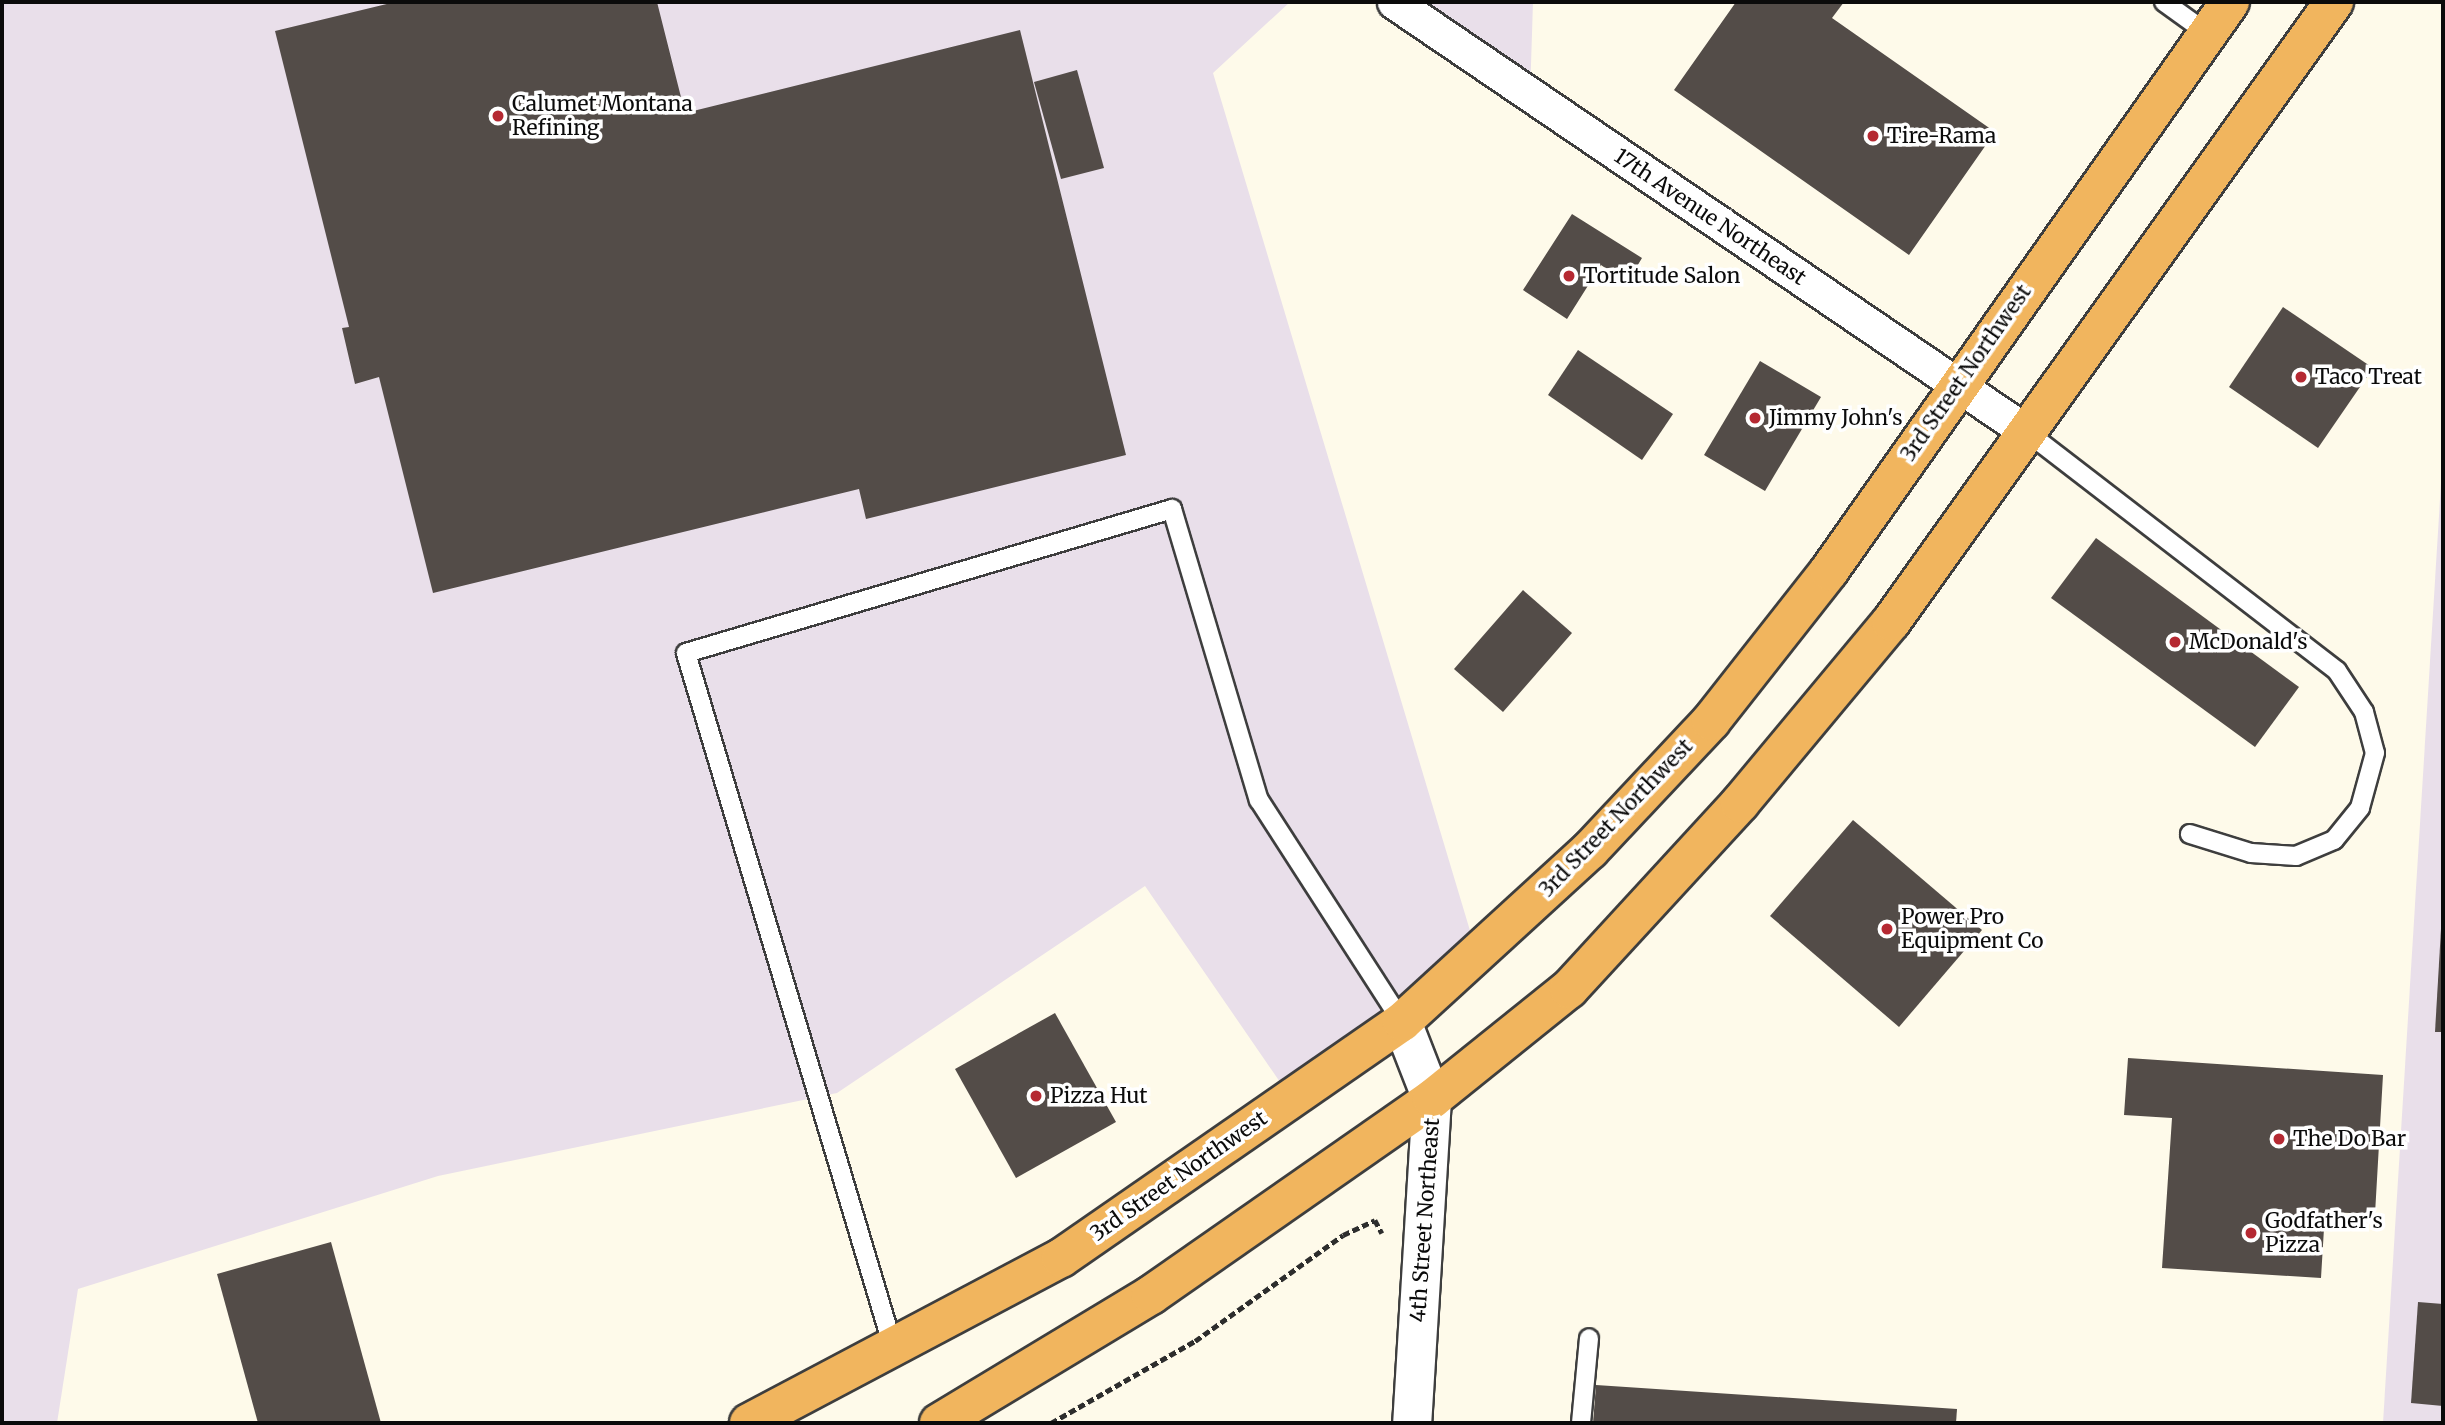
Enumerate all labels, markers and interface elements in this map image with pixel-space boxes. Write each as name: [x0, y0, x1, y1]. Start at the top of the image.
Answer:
place label: Calumet Montana Refining: [512, 91, 693, 141]
marker: Calumet Montana Refining: [490, 108, 506, 124]
place label: Tire-Rama: [1887, 123, 1996, 149]
marker: Tire-Rama: [1865, 128, 1881, 144]
street label: 17th Avenue Northeast: [1609, 143, 1811, 291]
place label: Tortitude Salon: [1583, 263, 1740, 289]
marker: Tortitude Salon: [1561, 268, 1577, 284]
street label: 3rd Street Northwest: [1896, 280, 2036, 466]
place label: Taco Treat: [2315, 364, 2422, 390]
marker: Taco Treat: [2293, 369, 2309, 385]
place label: Jimmy John's: [1769, 405, 1902, 431]
marker: Jimmy John's: [1747, 410, 1763, 426]
place label: McDonald's: [2189, 629, 2308, 655]
marker: McDonald's: [2167, 634, 2183, 650]
street label: 3rd Street Northwest: [1534, 734, 1698, 902]
place label: Power Pro Equipment Co: [1901, 904, 2044, 954]
marker: Power Pro Equipment Co: [1879, 921, 1895, 937]
place label: Pizza Hut: [1050, 1083, 1147, 1109]
marker: Pizza Hut: [1028, 1088, 1044, 1104]
street label: 3rd Street Northwest: [1086, 1106, 1272, 1246]
street label: 4th Street Northeast: [1405, 1117, 1445, 1323]
place label: The Do Bar: [2293, 1126, 2406, 1152]
marker: The Do Bar: [2271, 1131, 2287, 1147]
place label: Godfather's Pizza: [2265, 1208, 2383, 1258]
marker: Godfather's Pizza: [2243, 1225, 2259, 1241]

